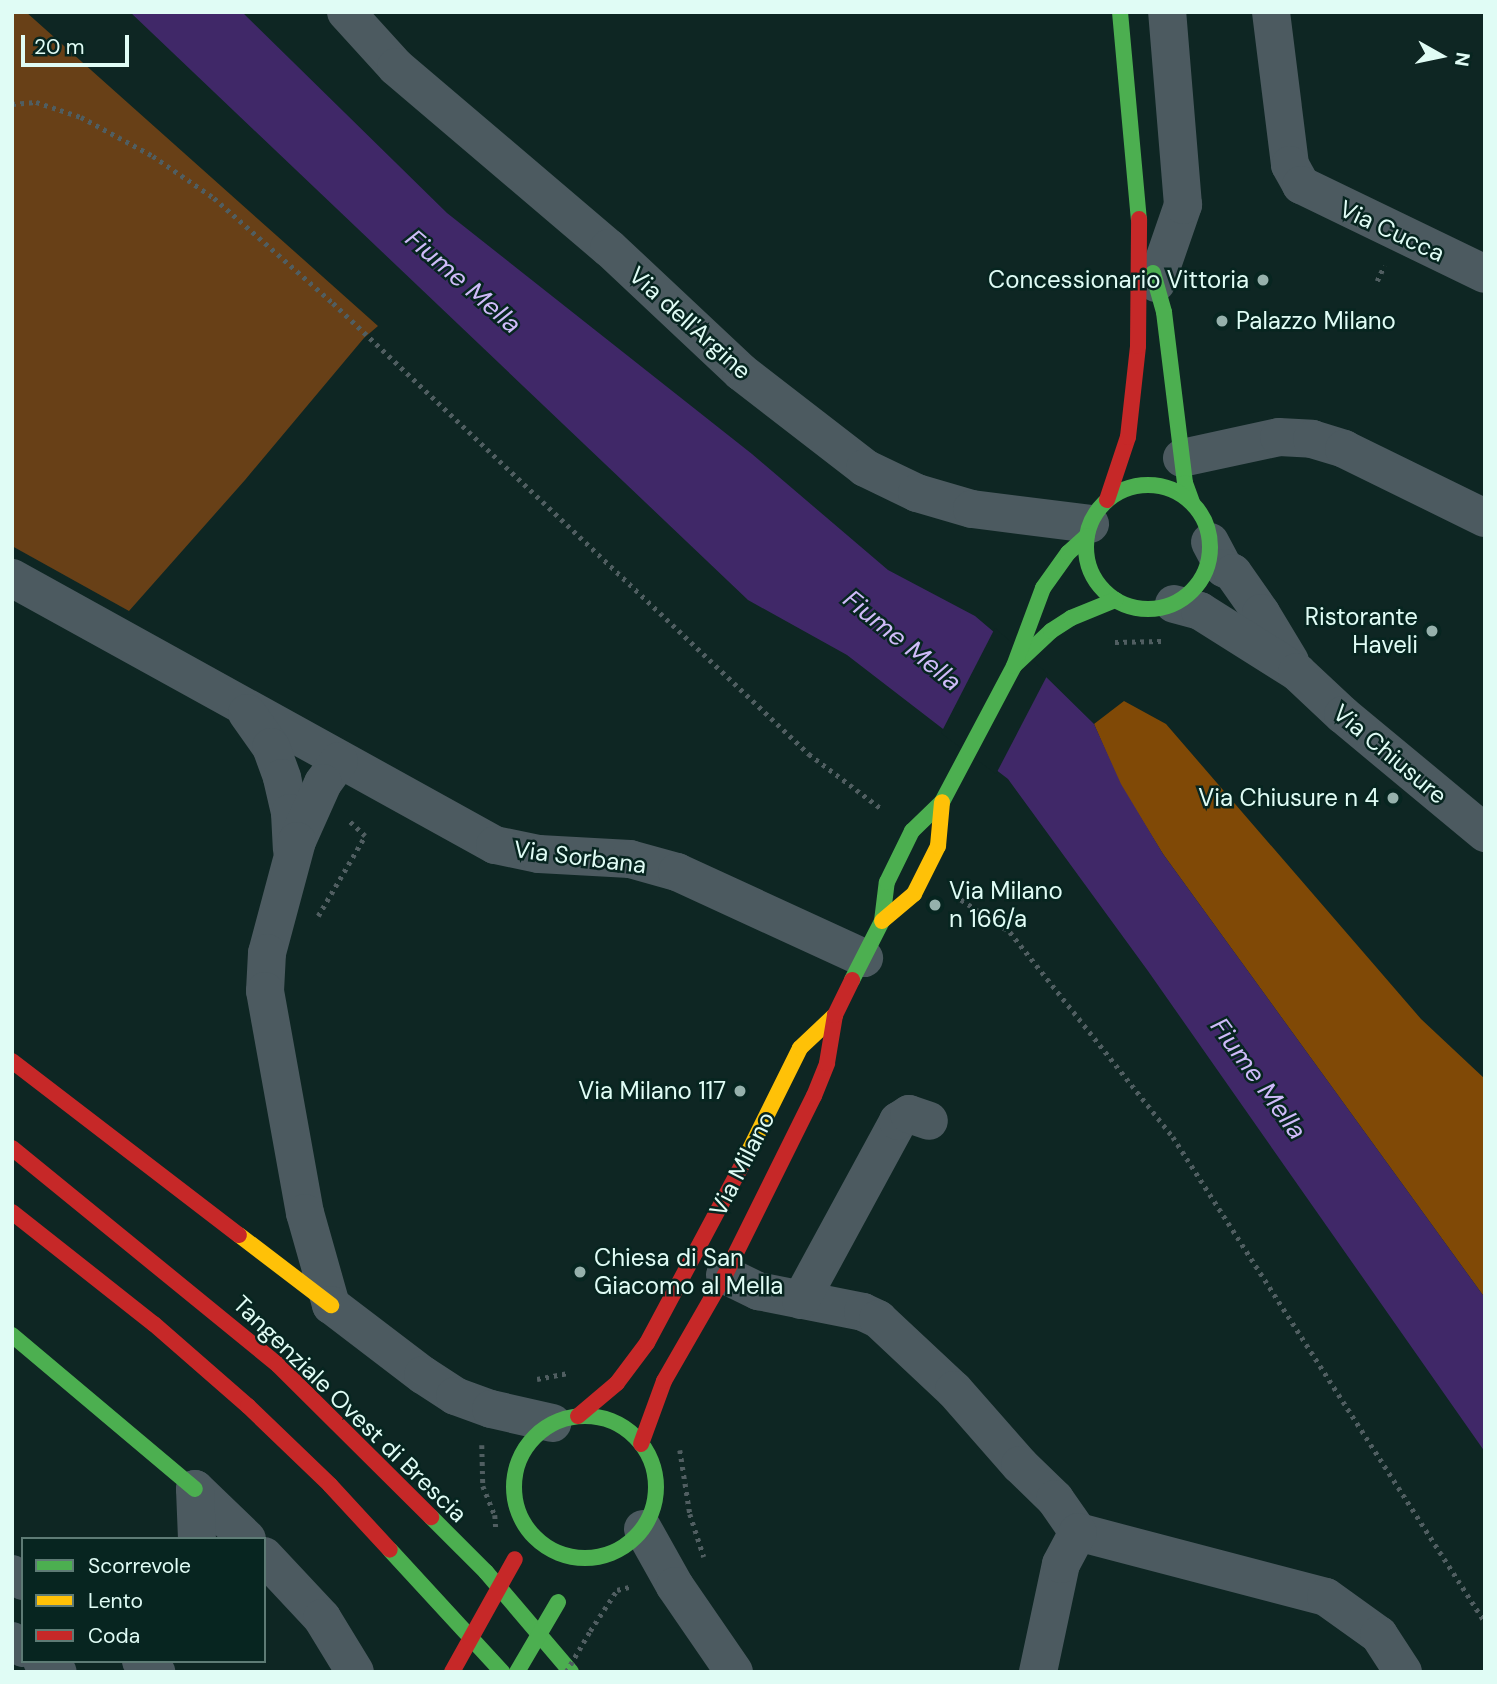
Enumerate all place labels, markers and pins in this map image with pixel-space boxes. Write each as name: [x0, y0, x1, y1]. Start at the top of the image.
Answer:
place label: Concessionario Vittoria: [988, 266, 1249, 294]
marker: Concessionario Vittoria: [1255, 272, 1271, 288]
place label: Palazzo Milano: [1236, 307, 1396, 335]
marker: Palazzo Milano: [1214, 313, 1230, 329]
place label: Ristorante Haveli: [1305, 603, 1418, 659]
marker: Ristorante Haveli: [1424, 623, 1440, 639]
place label: Via Chiusure n 4: [1198, 784, 1379, 812]
marker: Via Chiusure n 4: [1385, 790, 1401, 806]
place label: Via Milano n 166/a: [949, 877, 1063, 933]
marker: Via Milano n 166/a: [927, 897, 943, 913]
place label: Via Milano 117: [578, 1077, 726, 1105]
marker: Via Milano 117: [732, 1083, 748, 1099]
place label: Chiesa di San Giacomo al Mella: [594, 1244, 783, 1300]
marker: Chiesa di San Giacomo al Mella: [572, 1264, 588, 1280]

